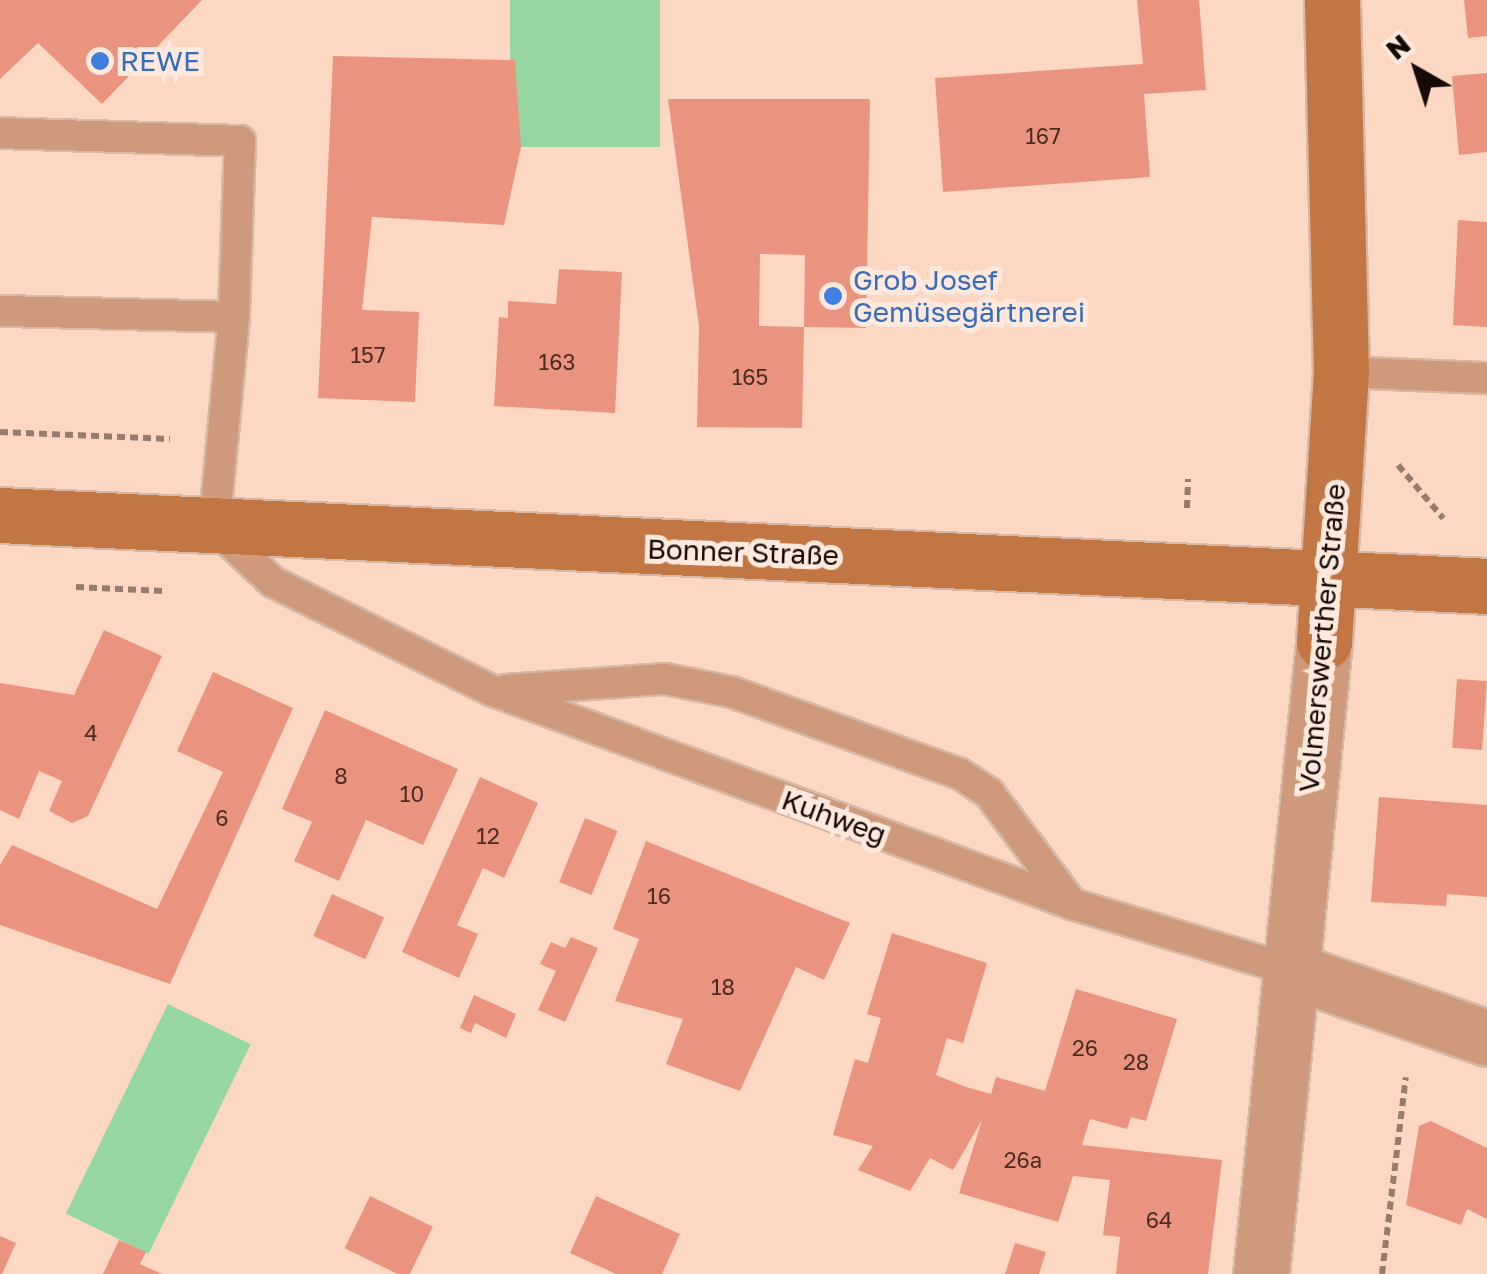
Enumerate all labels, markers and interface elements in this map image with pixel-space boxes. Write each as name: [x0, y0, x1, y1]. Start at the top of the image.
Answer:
north arrow: [1367, 20, 1467, 120]
text: N: [1379, 27, 1416, 66]
place label: REWE: [120, 44, 200, 78]
marker: REWE: [89, 50, 111, 72]
house number: 167: [1025, 123, 1061, 149]
place label: Grob Josef Gemüsegärtnerei: [853, 263, 1085, 329]
marker: Grob Josef Gemüsegärtnerei: [822, 285, 844, 307]
house number: 157: [350, 342, 386, 368]
house number: 163: [539, 349, 575, 375]
house number: 165: [732, 364, 768, 390]
street label: Volmerswerther Straße: [1292, 482, 1352, 794]
street label: Bonner Straße: [647, 532, 839, 572]
house number: 4: [84, 720, 98, 746]
house number: 8: [334, 763, 348, 789]
house number: 10: [400, 781, 424, 807]
street label: Kuhweg: [777, 783, 891, 851]
house number: 6: [215, 805, 229, 831]
house number: 12: [476, 823, 500, 849]
house number: 16: [647, 883, 671, 909]
house number: 18: [711, 974, 735, 1000]
house number: 26: [1072, 1035, 1098, 1061]
house number: 28: [1123, 1049, 1149, 1075]
house number: 26a: [1004, 1147, 1042, 1173]
house number: 64: [1146, 1207, 1172, 1233]

